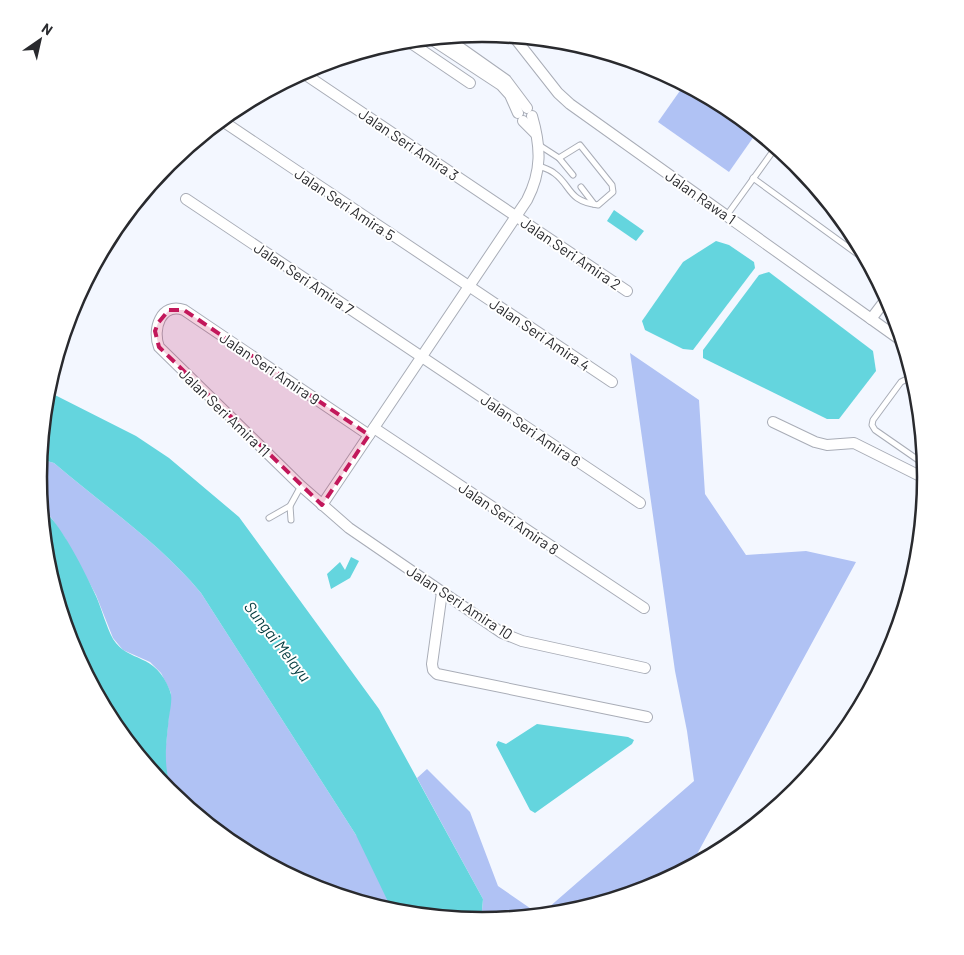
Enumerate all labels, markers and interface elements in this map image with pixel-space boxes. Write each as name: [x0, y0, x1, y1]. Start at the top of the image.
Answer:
north arrow: [15, 15, 65, 65]
text: N: [39, 19, 56, 38]
street label: Jalan Seri Amira 3: [356, 104, 462, 184]
street label: Jalan Seri Amira 5: [292, 164, 398, 244]
street label: Jalan Rawa 1: [662, 166, 740, 228]
street label: Jalan Seri Amira 2: [517, 213, 625, 293]
street label: Jalan Seri Amira 7: [251, 238, 357, 318]
street label: Jalan Seri Amira 4: [486, 294, 594, 374]
street label: Jalan Seri Amira 9: [217, 328, 323, 408]
street label: Jalan Seri Amira 11: [176, 364, 274, 460]
street label: Jalan Seri Amira 6: [478, 390, 584, 470]
street label: Jalan Seri Amira 8: [456, 478, 562, 558]
street label: Jalan Seri Amira 10: [404, 561, 516, 643]
water label: Sungai Melayu: [241, 597, 315, 685]

